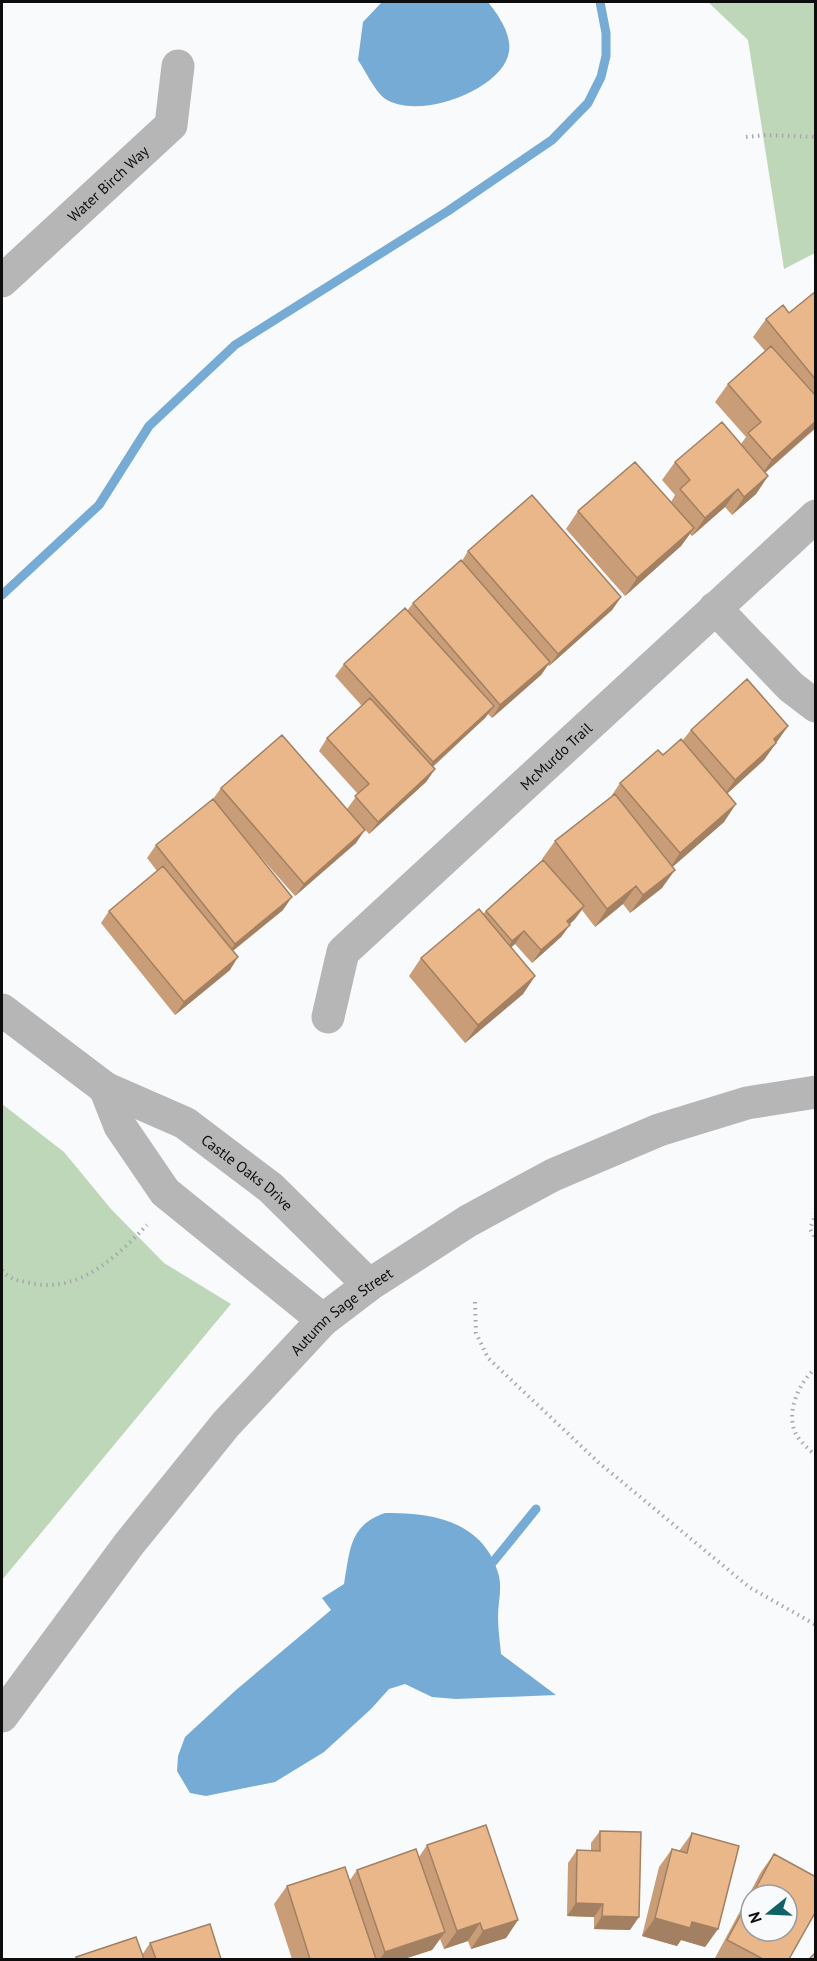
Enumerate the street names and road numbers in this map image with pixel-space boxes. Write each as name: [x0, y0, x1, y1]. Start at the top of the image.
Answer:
street label: Water Birch Way: [63, 141, 152, 226]
street label: McMurdo Trail: [516, 718, 596, 794]
street label: Castle Oaks Drive: [198, 1130, 297, 1214]
street label: Autumn Sage Street: [286, 1263, 396, 1359]

